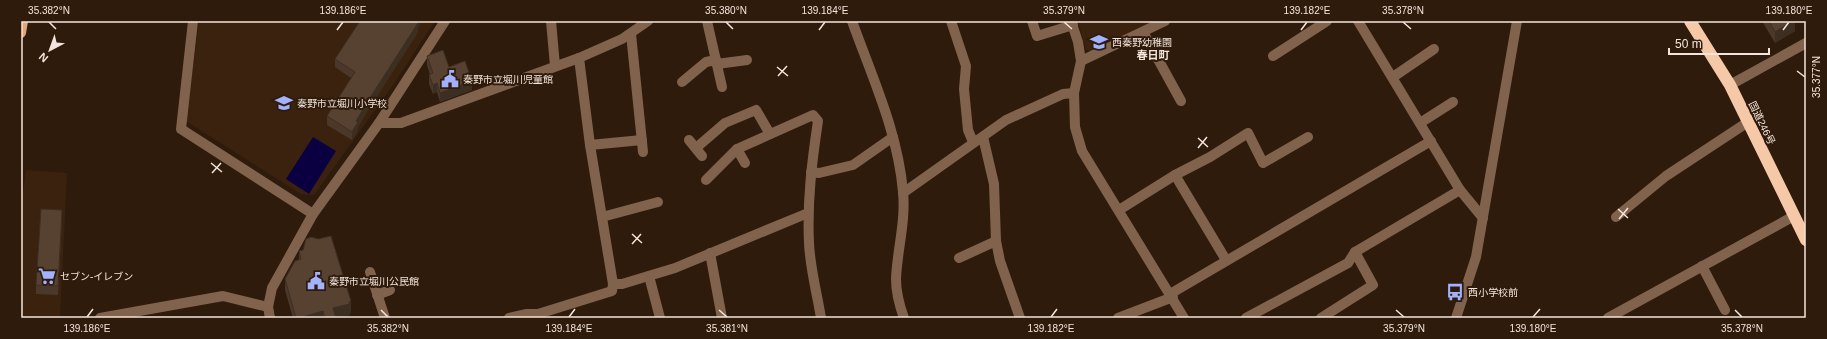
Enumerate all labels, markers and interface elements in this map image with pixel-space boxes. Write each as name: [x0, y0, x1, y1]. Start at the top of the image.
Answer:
text: 35.382°N: [28, 5, 70, 16]
text: 139.186°E: [320, 5, 367, 16]
text: 35.380°N: [705, 5, 747, 16]
text: 139.184°E: [802, 5, 849, 16]
text: 35.379°N: [1043, 5, 1085, 16]
text: 139.182°E: [1284, 5, 1331, 16]
text: 35.378°N: [1382, 5, 1424, 16]
text: 139.180°E: [1766, 5, 1813, 16]
north arrow: [30, 30, 70, 70]
scale bar: [1669, 30, 1769, 56]
school or university icon: 西秦野幼稚園: [1089, 32, 1109, 52]
place label: 西秦野幼稚園: [1112, 37, 1172, 48]
text: 50 m: [1675, 37, 1702, 51]
district label: 春日町: [1137, 49, 1170, 61]
text: N: [36, 50, 50, 65]
text: 35.377°N: [1811, 56, 1822, 98]
public building icon: 秦野市立堀川児童館: [440, 69, 460, 89]
place label: 秦野市立堀川児童館: [463, 74, 553, 85]
school or university icon: 秦野市立堀川小学校: [274, 93, 294, 113]
place label: 秦野市立堀川小学校: [297, 98, 387, 109]
street label: 国道246号: [1747, 100, 1777, 146]
supermarket icon: セブン-イレブン: [37, 266, 57, 286]
place label: セブン-イレブン: [60, 271, 133, 282]
public building icon: 秦野市立堀川公民館: [306, 271, 326, 291]
place label: 秦野市立堀川公民館: [329, 276, 419, 287]
bus stop icon: 西小学校前: [1445, 282, 1465, 302]
place label: 西小学校前: [1468, 287, 1518, 298]
text: 139.186°E: [64, 323, 111, 334]
text: 35.382°N: [367, 323, 409, 334]
text: 139.184°E: [546, 323, 593, 334]
text: 35.381°N: [706, 323, 748, 334]
text: 139.182°E: [1028, 323, 1075, 334]
text: 35.379°N: [1383, 323, 1425, 334]
text: 139.180°E: [1510, 323, 1557, 334]
text: 35.378°N: [1721, 323, 1763, 334]

